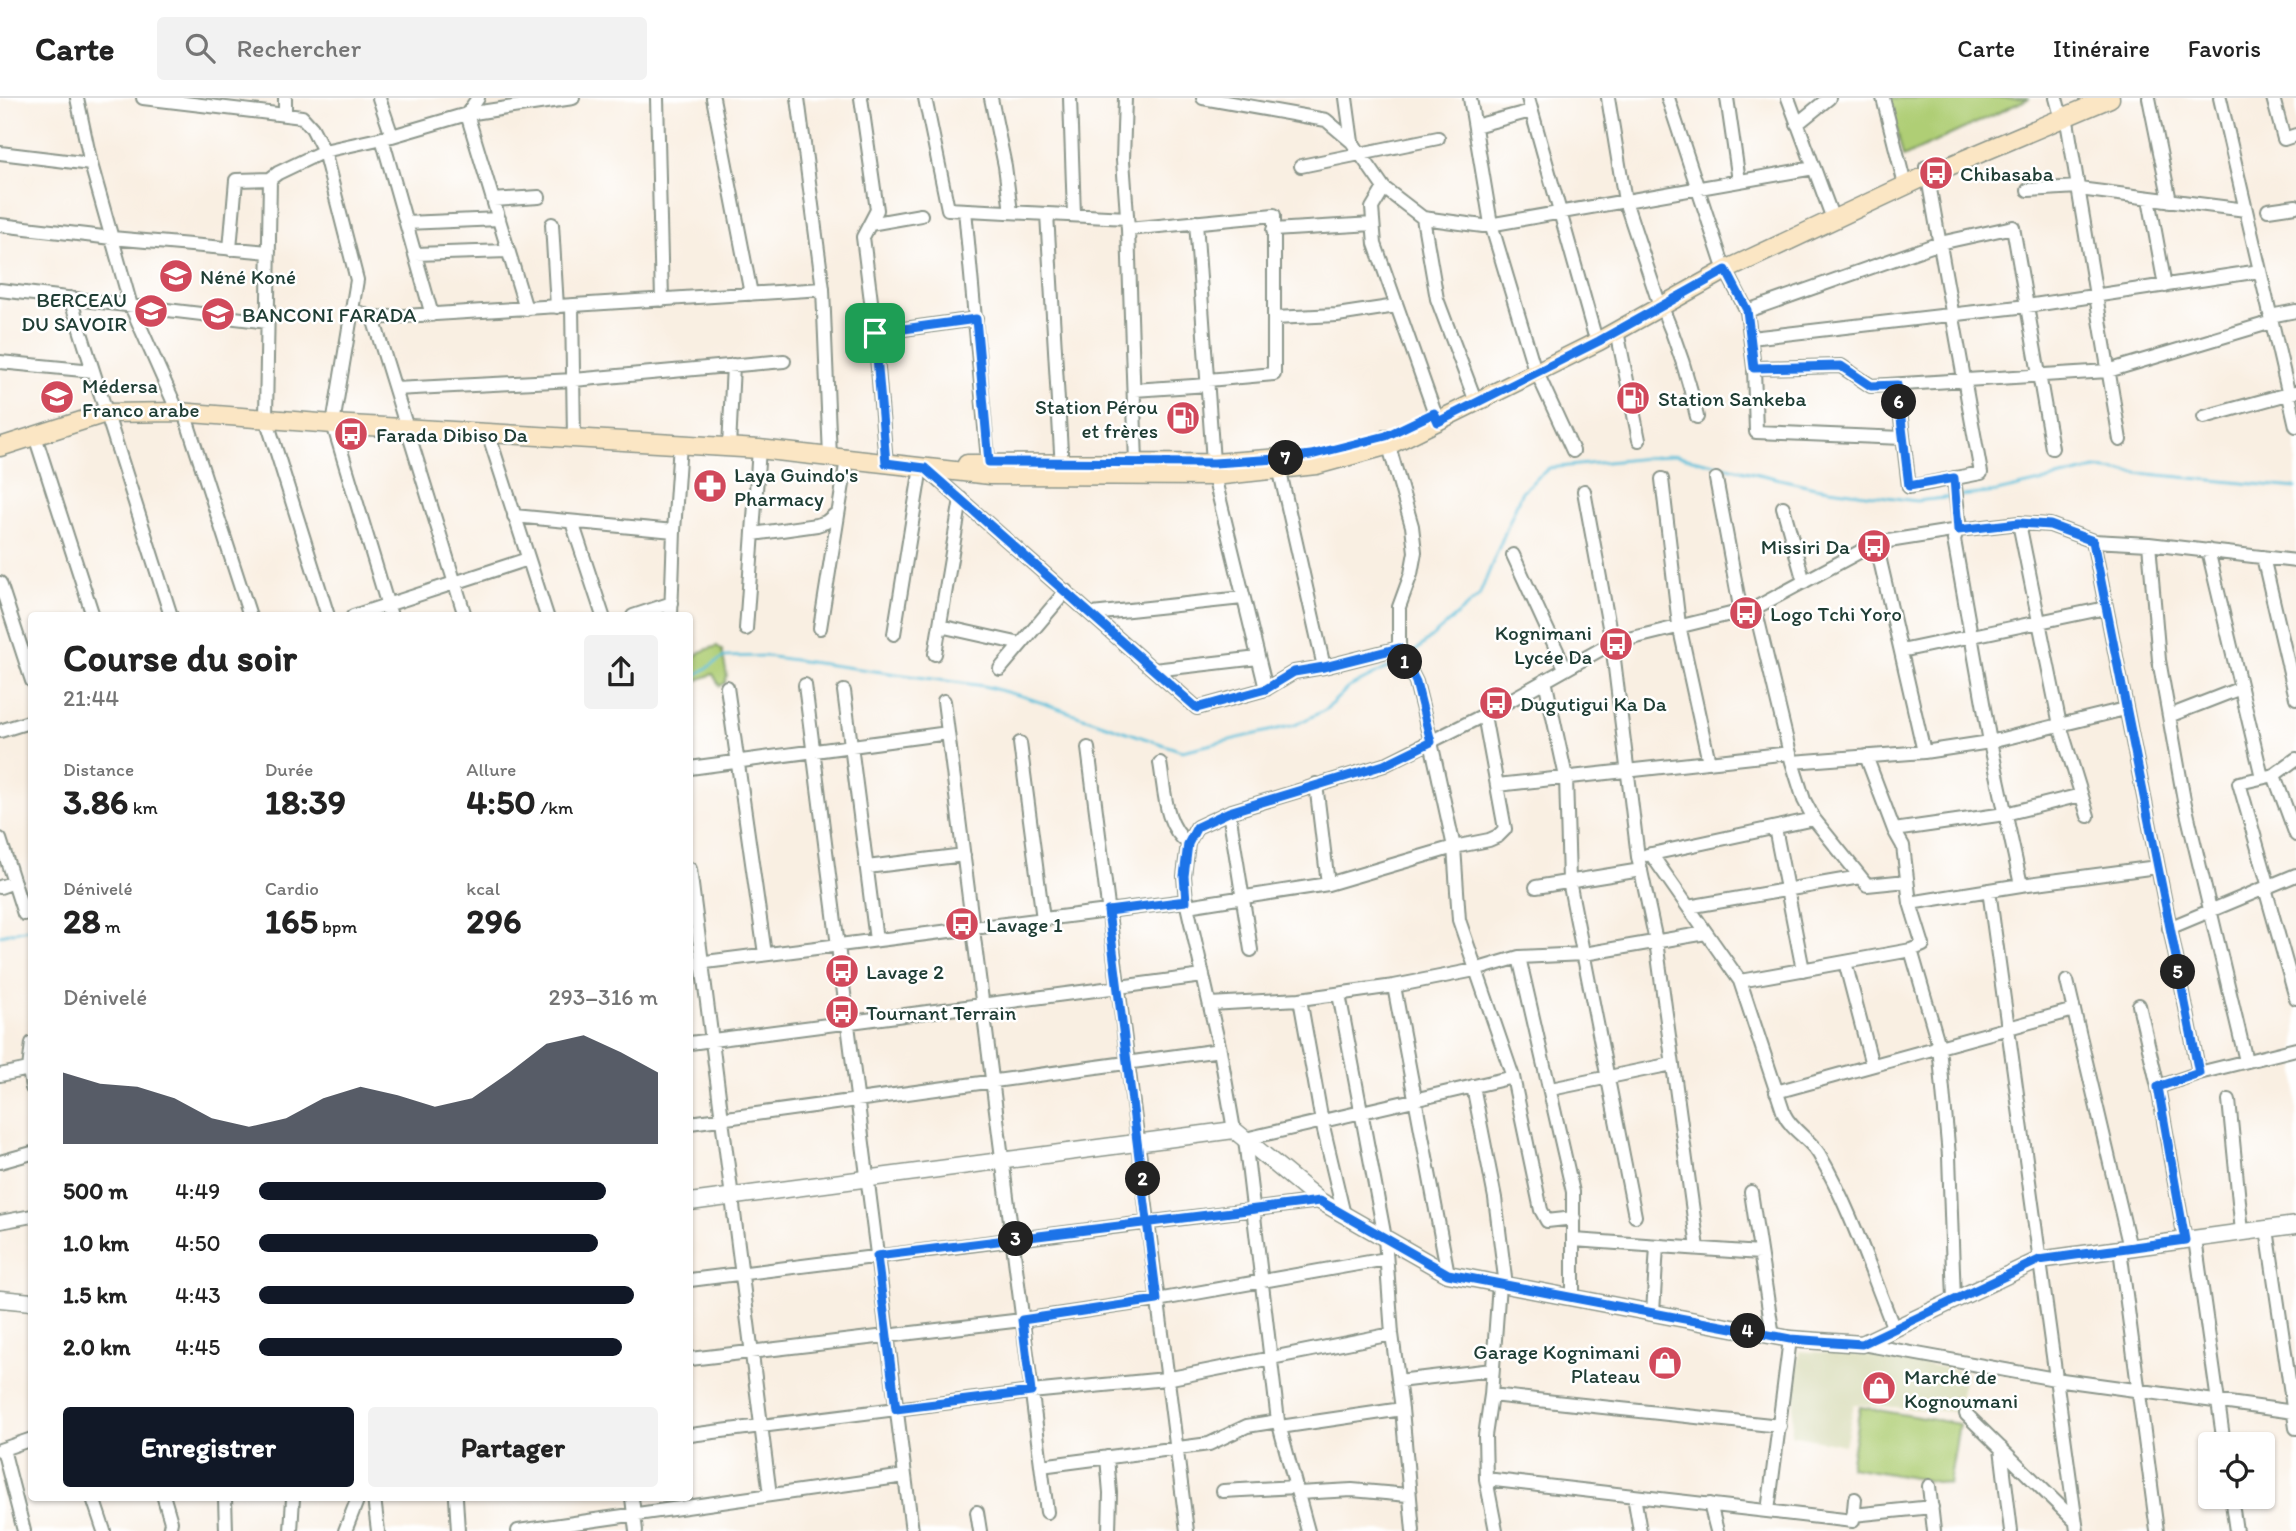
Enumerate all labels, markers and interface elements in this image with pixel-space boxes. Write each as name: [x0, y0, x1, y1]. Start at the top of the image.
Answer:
search box: [157, 17, 647, 80]
text: Carte: [35, 29, 115, 68]
icon: search: [181, 29, 219, 67]
text: Rechercher: [237, 32, 361, 64]
text: Carte: [1957, 34, 2015, 63]
text: Itinéraire: [2053, 34, 2150, 63]
text: Favoris: [2188, 34, 2261, 63]
bus stop icon: Chibasaba: [1917, 154, 1955, 192]
place label: Chibasaba: [1960, 161, 2054, 186]
school or university icon: Néné Koné: [157, 257, 195, 295]
place label: Néné Koné: [200, 264, 296, 289]
place label: BERCEAU DU SAVOIR: [21, 287, 127, 336]
school or university icon: BERCEAU DU SAVOIR: [132, 292, 170, 330]
school or university icon: BANCONI FARADA: [199, 295, 237, 333]
place label: BANCONI FARADA: [242, 302, 417, 327]
pin: [845, 303, 905, 363]
icon: arrive: [856, 314, 894, 352]
place label: Médersa Franco arabe: [82, 373, 199, 422]
school or university icon: Médersa Franco arabe: [38, 378, 76, 416]
fuel station icon: Station Sankeba: [1614, 379, 1652, 417]
pin: 6: [1882, 384, 1916, 420]
place label: Station Sankeba: [1658, 386, 1806, 411]
text: 6: [1893, 390, 1904, 413]
place label: Station Pérou et frères: [1035, 394, 1158, 443]
fuel station icon: Station Pérou et frères: [1164, 399, 1202, 437]
bus stop icon: Farada Dibiso Da: [332, 415, 370, 453]
place label: Farada Dibiso Da: [376, 422, 528, 447]
pin: 7: [1268, 440, 1304, 476]
text: 7: [1281, 446, 1290, 469]
place label: Laya Guindo's Pharmacy: [734, 462, 858, 511]
pharmacy icon: Laya Guindo's Pharmacy: [691, 467, 729, 505]
bus stop icon: Missiri Da: [1855, 527, 1893, 565]
place label: Missiri Da: [1761, 534, 1850, 559]
bus stop icon: Logo Tchi Yoro: [1727, 594, 1765, 632]
place label: Logo Tchi Yoro: [1770, 601, 1902, 626]
place label: Kognimani Lycée Da: [1495, 620, 1592, 669]
bus stop icon: Kognimani Lycée Da: [1597, 625, 1635, 663]
text: Course du soir: [63, 635, 297, 681]
button: share: [584, 635, 658, 709]
pin: 1: [1388, 644, 1422, 680]
text: 1: [1400, 650, 1409, 673]
text: 21:44: [63, 684, 119, 712]
bus stop icon: Dugutigui Ka Da: [1477, 684, 1515, 722]
place label: Dugutigui Ka Da: [1520, 691, 1667, 716]
text: Distance: [63, 758, 134, 781]
text: Durée: [265, 758, 313, 781]
text: Allure: [466, 758, 516, 781]
text: 3.86: [63, 781, 128, 823]
text: 18:39: [265, 781, 346, 823]
text: 4:50: [466, 781, 536, 823]
text: km: [128, 796, 158, 819]
text: /km: [536, 796, 573, 819]
text: Dénivelé: [63, 877, 133, 900]
text: Cardio: [265, 877, 319, 900]
text: kcal: [466, 877, 500, 900]
text: 28: [63, 900, 101, 942]
text: 165: [265, 900, 318, 942]
text: 296: [466, 900, 522, 942]
bus stop icon: Lavage 1: [943, 905, 981, 943]
place label: Lavage 1: [986, 912, 1063, 937]
text: m: [101, 915, 121, 938]
text: bpm: [318, 915, 357, 938]
bus stop icon: Lavage 2: [823, 952, 861, 990]
pin: 5: [2160, 954, 2196, 990]
place label: Lavage 2: [866, 959, 944, 984]
text: 5: [2173, 960, 2182, 983]
text: Dénivelé: [63, 983, 147, 1011]
text: 293–316 m: [549, 983, 658, 1011]
bus stop icon: Tournant Terrain: [823, 993, 861, 1031]
place label: Tournant Terrain: [866, 1000, 1017, 1025]
pin: 2: [1126, 1162, 1160, 1196]
text: 2: [1138, 1167, 1148, 1190]
text: 500 m: [63, 1177, 128, 1205]
text: 4:49: [175, 1177, 220, 1205]
pin: 3: [998, 1222, 1034, 1256]
text: 3: [1010, 1227, 1021, 1250]
text: 1.0 km: [63, 1229, 129, 1257]
text: 4:50: [175, 1229, 221, 1257]
text: 1.5 km: [63, 1281, 127, 1309]
text: 4:43: [175, 1281, 221, 1309]
pin: 4: [1730, 1314, 1766, 1348]
text: 4: [1742, 1319, 1753, 1342]
text: 2.0 km: [63, 1333, 131, 1361]
text: 4:45: [175, 1333, 220, 1361]
place label: Garage Kognimani Plateau: [1473, 1339, 1640, 1388]
shop icon: Garage Kognimani Plateau: [1646, 1344, 1684, 1382]
place label: Marché de Kognoumani: [1904, 1364, 2018, 1413]
shop icon: Marché de Kognoumani: [1860, 1369, 1898, 1407]
button: Enregistrer: [63, 1407, 354, 1487]
button: Partager: [368, 1407, 658, 1487]
map controls: [2198, 1432, 2275, 1509]
button: locate: [2198, 1432, 2275, 1509]

